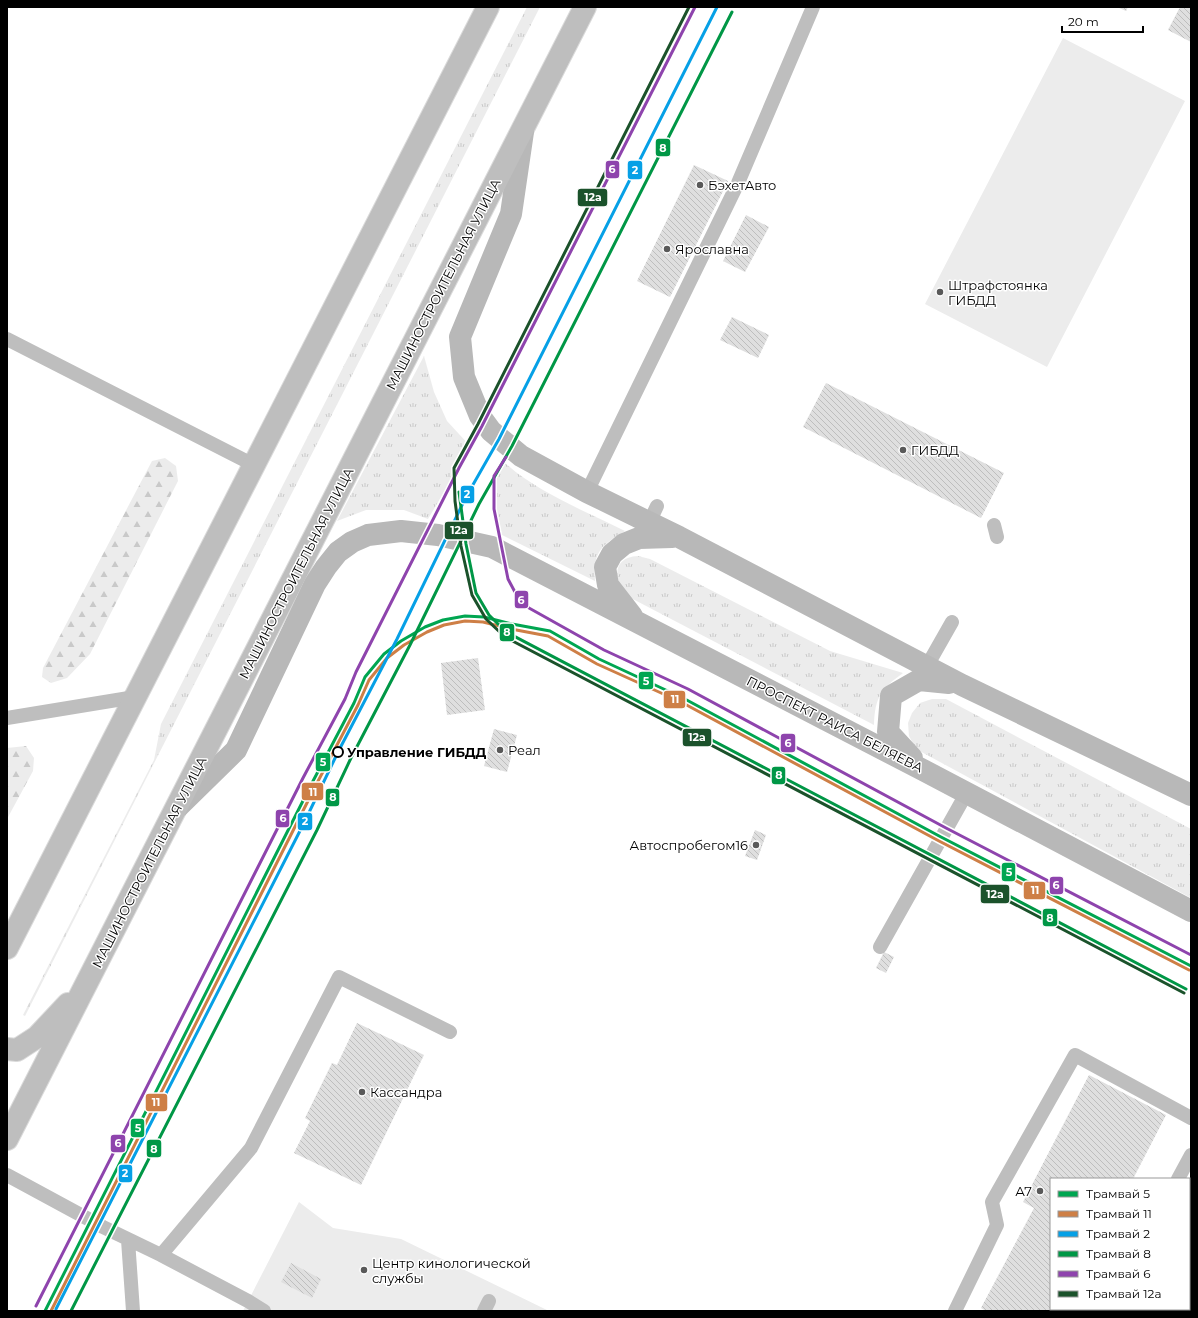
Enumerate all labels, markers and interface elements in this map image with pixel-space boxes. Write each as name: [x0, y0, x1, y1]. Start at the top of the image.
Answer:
scale bar: [1062, 8, 1143, 34]
text: 20 m: [1068, 14, 1099, 29]
line badge: 8: [655, 138, 671, 157]
text: 8: [659, 141, 667, 155]
line badge: 6: [605, 160, 620, 179]
line badge: 2: [627, 160, 643, 180]
text: 6: [608, 162, 616, 176]
text: 2: [632, 163, 639, 177]
street label: МАШИНОСТРОИТЕЛЬНАЯ УЛИЦА: [383, 175, 504, 392]
place label: БэхетАвто: [708, 177, 776, 193]
marker: БэхетАвто: [695, 180, 705, 190]
line badge: 12а: [577, 188, 608, 207]
text: 12а: [584, 190, 602, 204]
place label: Ярославна: [675, 241, 749, 257]
marker: Ярославна: [662, 244, 672, 254]
place label: Штрафстоянка ГИБДД: [948, 277, 1048, 308]
marker: Штрафстоянка ГИБДД: [935, 287, 945, 297]
place label: ГИБДД: [911, 442, 959, 458]
marker: ГИБДД: [898, 445, 908, 455]
street label: МАШИНОСТРОИТЕЛЬНАЯ УЛИЦА: [236, 464, 357, 681]
line badge: 2: [460, 485, 475, 504]
text: 2: [464, 487, 471, 501]
line badge: 12а: [444, 521, 474, 540]
text: 12а: [450, 523, 468, 537]
line badge: 6: [514, 590, 529, 609]
text: 6: [517, 593, 525, 607]
line badge: 8: [499, 623, 515, 642]
text: 8: [503, 625, 511, 639]
line badge: 5: [638, 671, 654, 690]
street label: ПРОСПЕКТ РАИСА БЕЛЯЕВА: [744, 672, 926, 776]
text: 5: [643, 674, 650, 688]
line badge: 11: [663, 690, 686, 709]
text: 11: [671, 692, 679, 706]
line badge: 12а: [682, 728, 712, 747]
text: 12а: [688, 730, 706, 744]
line badge: 6: [780, 733, 796, 753]
text: 6: [784, 736, 792, 750]
place label: Реал: [508, 742, 541, 758]
place label: Управление ГИБДД: [347, 744, 487, 760]
marker: Реал: [495, 745, 505, 755]
marker: Управление ГИБДД: [332, 746, 344, 758]
line badge: 5: [315, 752, 331, 772]
street label: МАШИНОСТРОИТЕЛЬНАЯ УЛИЦА: [89, 753, 210, 970]
text: 5: [320, 755, 327, 769]
line badge: 8: [771, 766, 786, 785]
text: 8: [775, 768, 783, 782]
line badge: 11: [301, 782, 324, 801]
text: 11: [309, 785, 317, 799]
line badge: 8: [325, 788, 340, 807]
text: 8: [329, 790, 337, 804]
line badge: 6: [275, 809, 290, 828]
text: 6: [279, 811, 287, 825]
line badge: 2: [297, 812, 313, 831]
text: 2: [302, 814, 309, 828]
place label: Автоспробегом16: [630, 837, 748, 853]
marker: Автоспробегом16: [751, 840, 761, 850]
line badge: 5: [1001, 862, 1016, 882]
text: 5: [1006, 865, 1013, 879]
line badge: 6: [1049, 876, 1064, 895]
text: 6: [1052, 878, 1060, 892]
line badge: 11: [1023, 881, 1046, 900]
text: 11: [1031, 883, 1039, 897]
line badge: 12а: [980, 884, 1010, 904]
text: 12а: [986, 887, 1004, 901]
line badge: 8: [1042, 908, 1058, 927]
text: 8: [1046, 911, 1054, 925]
place label: Кассандра: [370, 1084, 442, 1100]
marker: Кассандра: [357, 1087, 367, 1097]
line badge: 11: [145, 1093, 168, 1112]
text: 11: [152, 1095, 160, 1109]
line badge: 5: [130, 1118, 145, 1138]
text: 5: [135, 1121, 142, 1135]
line badge: 6: [110, 1134, 126, 1153]
text: 6: [114, 1136, 122, 1150]
line badge: 8: [146, 1139, 162, 1158]
text: 8: [150, 1142, 158, 1156]
line badge: 2: [118, 1164, 133, 1183]
text: 2: [122, 1166, 129, 1180]
legend: [1050, 1178, 1190, 1310]
place label: А7: [1015, 1183, 1032, 1199]
marker: А7: [1035, 1186, 1045, 1196]
text: Трамвай 5: [1086, 1186, 1150, 1201]
text: Трамвай 11: [1086, 1206, 1152, 1221]
text: Трамвай 2: [1086, 1226, 1150, 1241]
text: Трамвай 8: [1086, 1246, 1151, 1261]
place label: Центр кинологической службы: [372, 1255, 531, 1286]
marker: Центр кинологической службы: [359, 1265, 369, 1275]
text: Трамвай 6: [1086, 1266, 1151, 1281]
text: Трамвай 12а: [1086, 1286, 1161, 1301]

